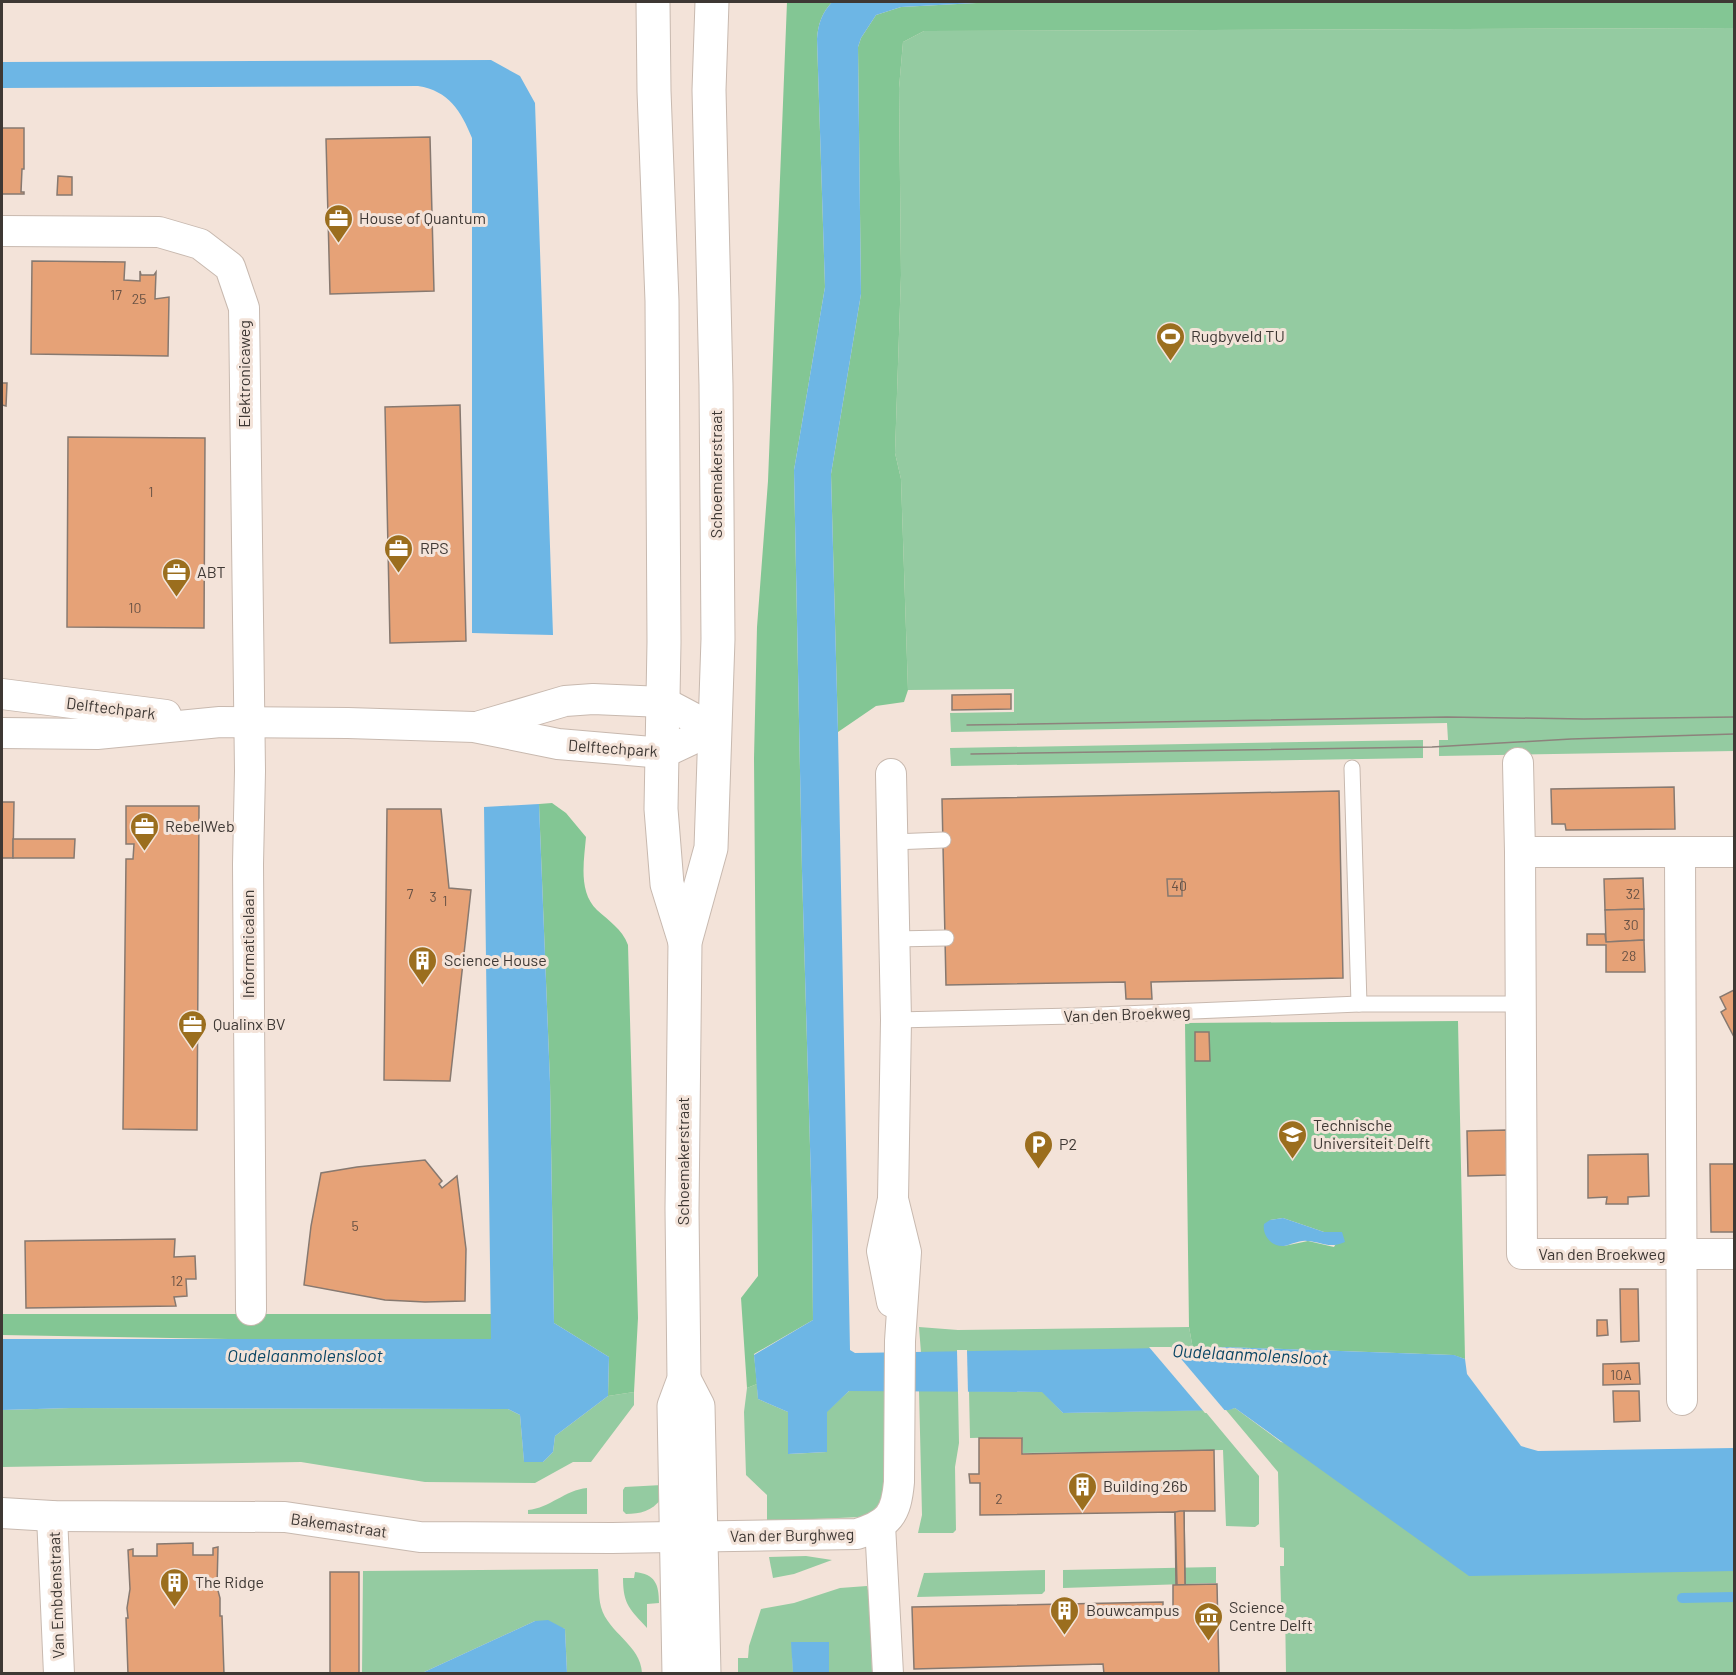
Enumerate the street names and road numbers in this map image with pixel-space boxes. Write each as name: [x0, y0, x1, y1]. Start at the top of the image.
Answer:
street label: Elektronicaweg: [234, 320, 253, 428]
street label: Schoemakerstraat: [706, 410, 725, 538]
street label: Delftechpark: [65, 693, 157, 722]
street label: Delftechpark: [568, 735, 658, 760]
street label: Informaticalaan: [238, 890, 257, 998]
street label: Van den Broekweg: [1063, 1002, 1191, 1025]
street label: Schoemakerstraat: [673, 1097, 692, 1225]
street label: Van den Broekweg: [1538, 1244, 1666, 1263]
street label: Bakemastraat: [290, 1508, 389, 1541]
street label: Van der Burghweg: [730, 1524, 854, 1545]
street label: Van Embdenstraat: [44, 1531, 67, 1659]

